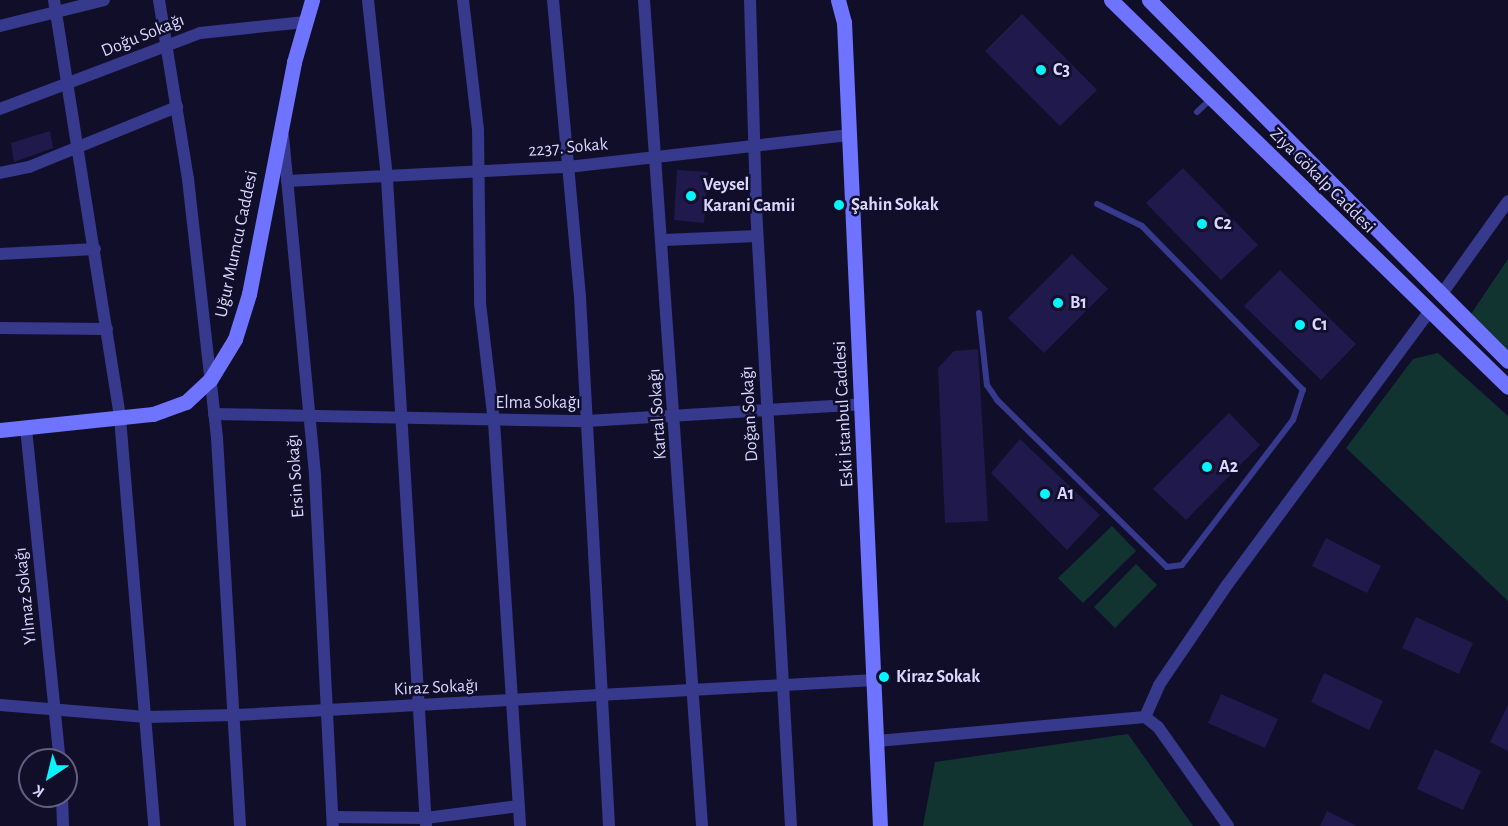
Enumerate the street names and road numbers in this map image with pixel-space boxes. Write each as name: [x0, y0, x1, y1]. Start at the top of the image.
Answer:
street label: Doğu Sokağı: [98, 10, 188, 62]
street label: Ziya Gökalp Caddesi: [1265, 124, 1379, 238]
street label: 2237. Sokak: [527, 134, 609, 162]
street label: Uğur Mumcu Caddesi: [211, 169, 263, 319]
street label: Eski İstanbul Caddesi: [829, 340, 859, 488]
street label: Doğan Sokağı: [737, 366, 763, 462]
street label: Kartal Sokağı: [644, 368, 672, 460]
street label: Elma Sokağı: [495, 392, 581, 414]
street label: Ersin Sokağı: [282, 433, 310, 519]
street label: Yılmaz Sokağı: [10, 546, 42, 646]
street label: Kiraz Sokağı: [393, 675, 479, 701]

